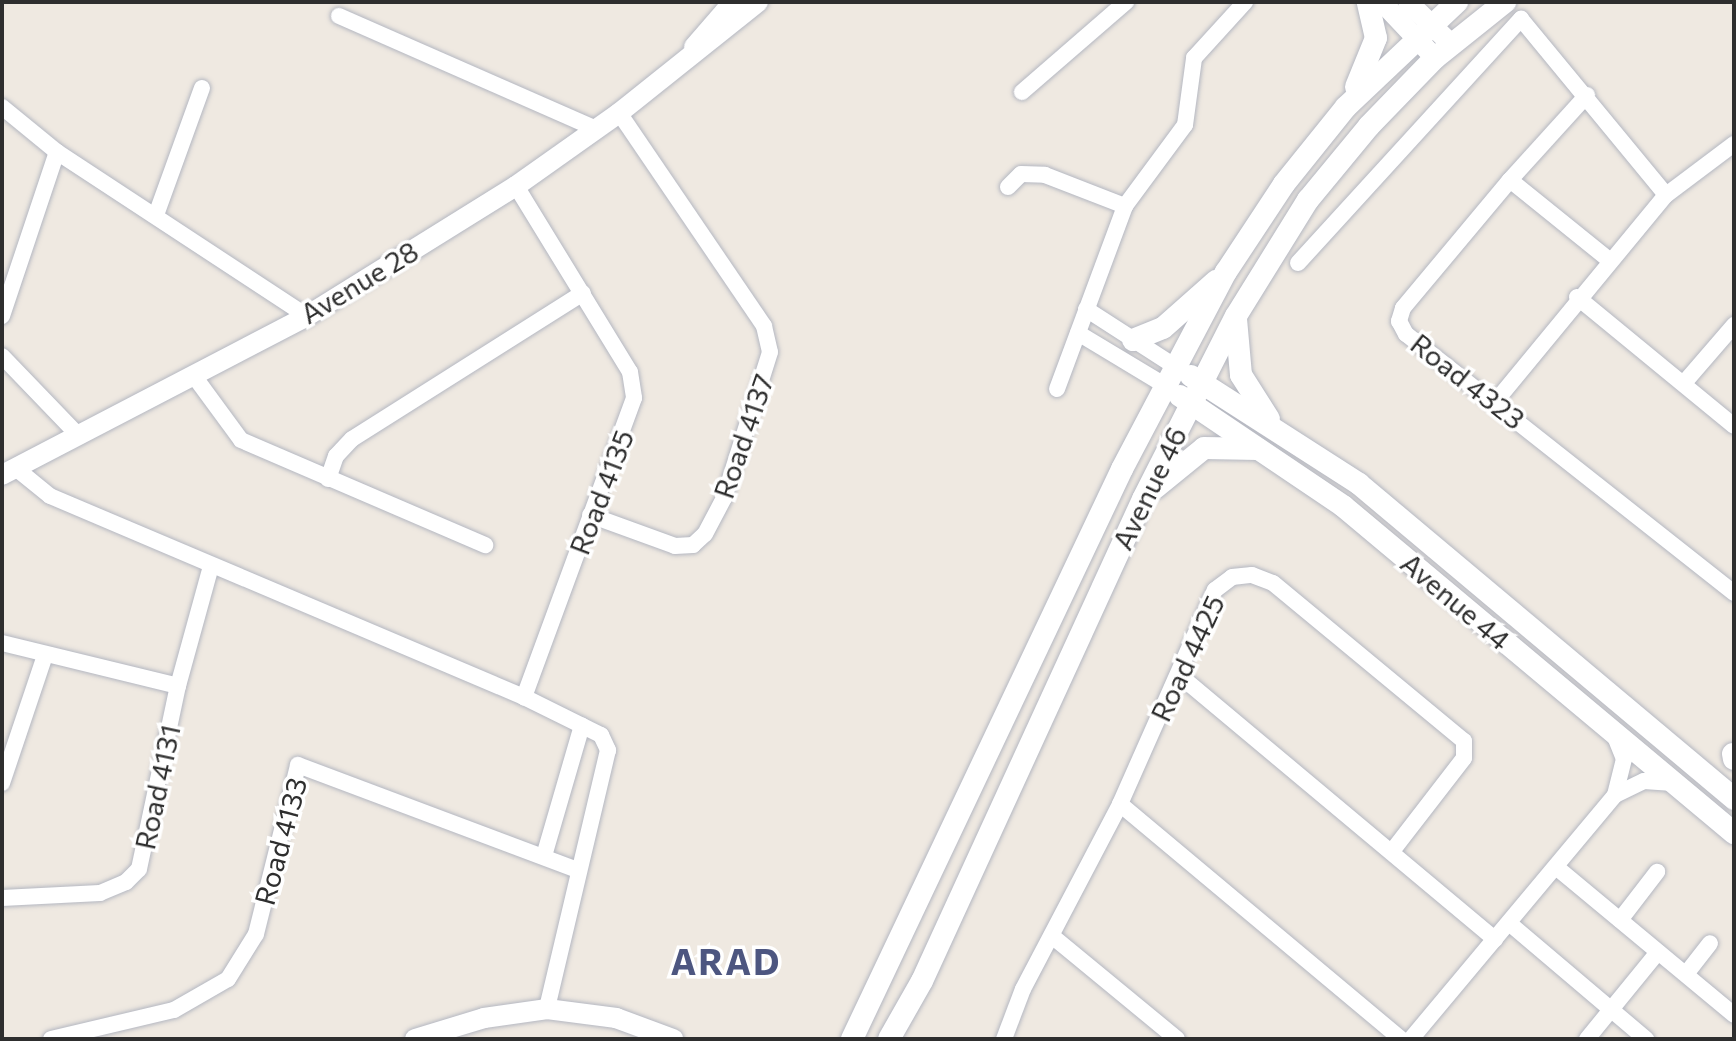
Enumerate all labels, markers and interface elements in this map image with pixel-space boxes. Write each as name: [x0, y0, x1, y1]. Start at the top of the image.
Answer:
street label: Avenue 28: [294, 234, 424, 330]
street label: Road 4323: [1404, 326, 1532, 436]
street label: Road 4137: [706, 369, 780, 503]
street label: Avenue 46: [1105, 421, 1193, 555]
street label: Road 4135: [562, 425, 640, 559]
street label: Avenue 44: [1395, 546, 1517, 656]
street label: Road 4425: [1143, 589, 1231, 727]
street label: Road 4131: [127, 722, 187, 852]
street label: Road 4133: [247, 774, 313, 908]
district label: ARAD: [670, 939, 782, 983]

